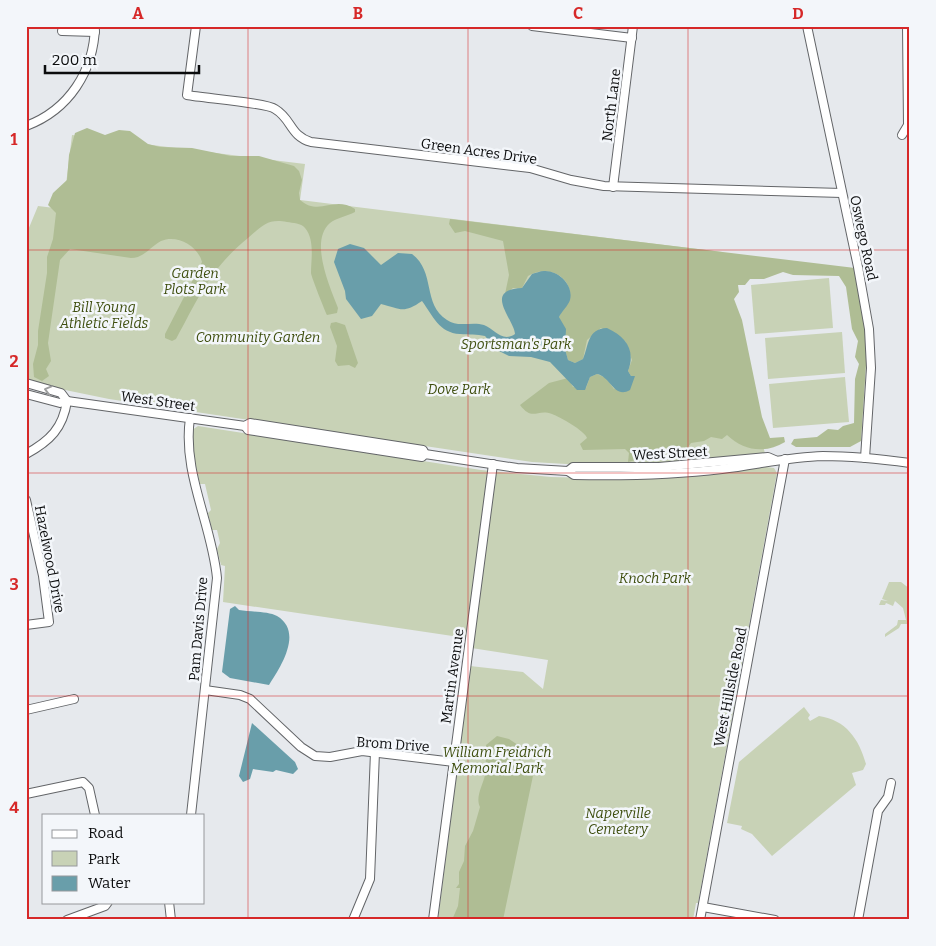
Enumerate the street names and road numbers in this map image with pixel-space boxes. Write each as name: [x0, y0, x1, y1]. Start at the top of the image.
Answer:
street label: North Lane: [599, 68, 624, 142]
street label: Green Acres Drive: [420, 135, 538, 168]
street label: Oswego Road: [846, 194, 881, 282]
street label: West Street: [120, 388, 196, 415]
street label: West Street: [632, 443, 708, 464]
street label: Hazelwood Drive: [31, 504, 68, 614]
street label: Pam Davis Drive: [185, 576, 212, 682]
street label: West Hillside Road: [711, 626, 750, 748]
street label: Martin Avenue: [437, 627, 468, 725]
street label: Brom Drive: [356, 733, 430, 756]

